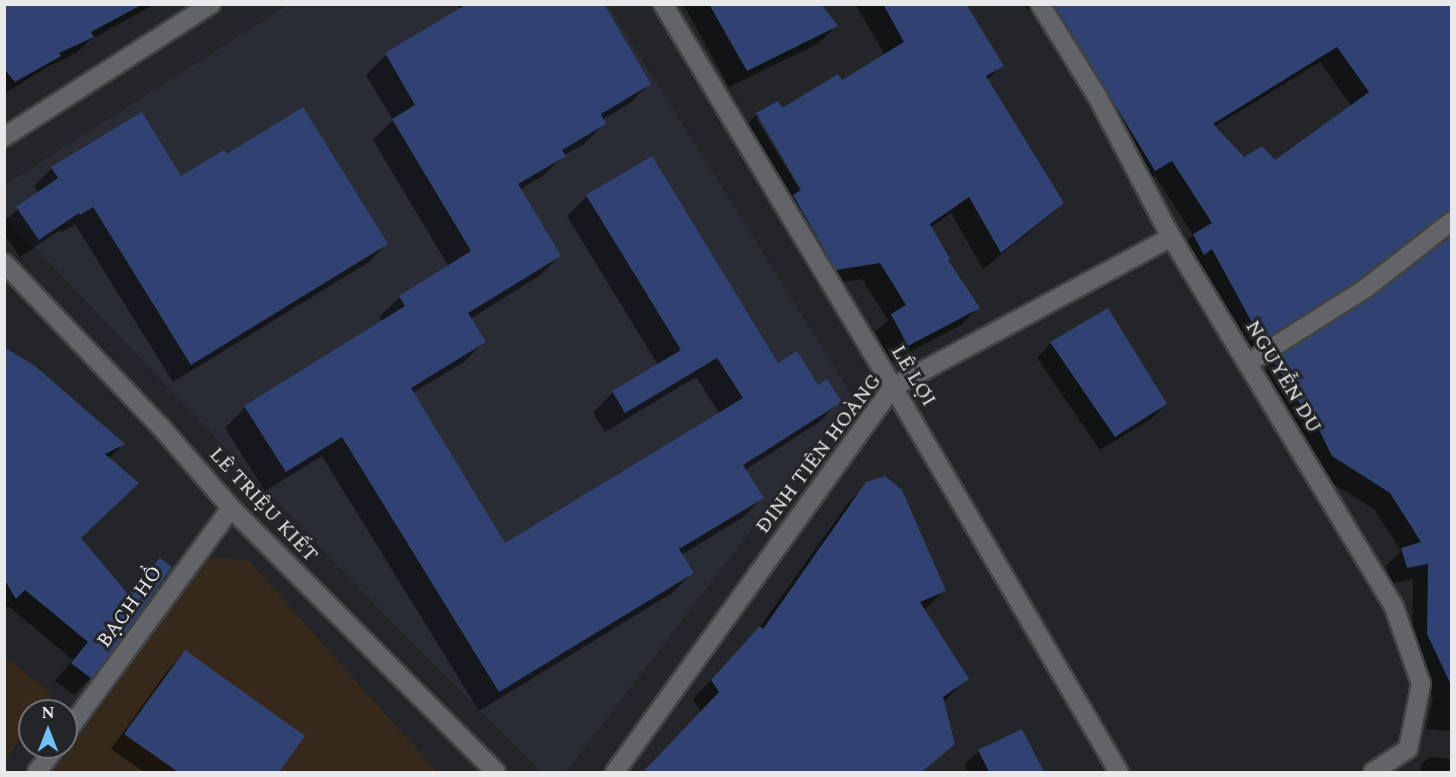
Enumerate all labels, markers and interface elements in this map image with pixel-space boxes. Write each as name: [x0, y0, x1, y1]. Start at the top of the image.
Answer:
street label: NGUYỄN DU: [1240, 316, 1326, 438]
street label: LÊ LỢI: [885, 341, 941, 411]
street label: ĐINH TIÊN HOÀNG: [751, 369, 887, 539]
street label: LÊ TRIỆU KIẾT: [204, 443, 322, 567]
street label: BẠCH HỔ: [92, 561, 168, 653]
north arrow: [18, 699, 78, 759]
text: N: [41, 701, 55, 725]

